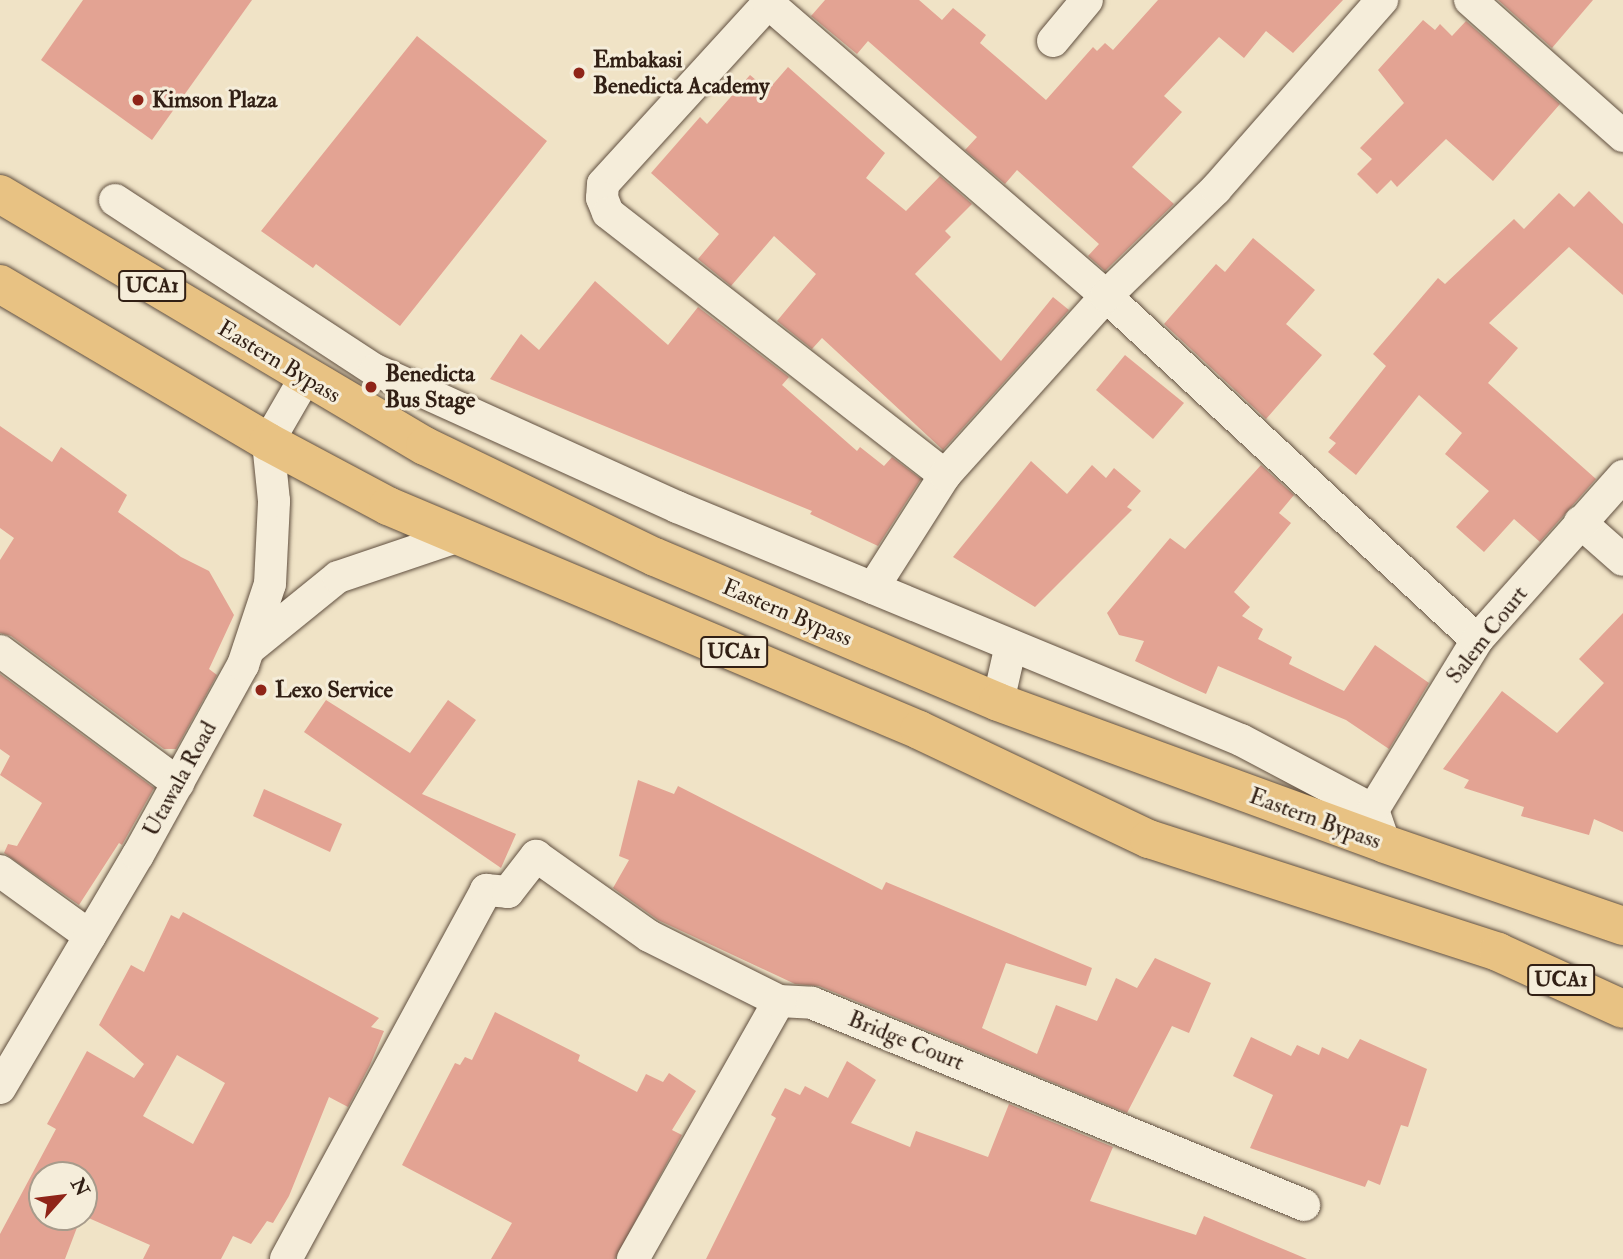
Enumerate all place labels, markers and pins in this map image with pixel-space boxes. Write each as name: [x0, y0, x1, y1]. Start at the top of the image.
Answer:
place label: Embakasi Benedicta Academy: [593, 46, 769, 100]
marker: Embakasi Benedicta Academy: [571, 65, 587, 81]
place label: Kimson Plaza: [152, 86, 277, 114]
marker: Kimson Plaza: [130, 92, 146, 108]
place label: Benedicta Bus Stage: [385, 360, 475, 414]
marker: Benedicta Bus Stage: [363, 379, 379, 395]
place label: Lexo Service: [275, 676, 393, 704]
marker: Lexo Service: [253, 682, 269, 698]

